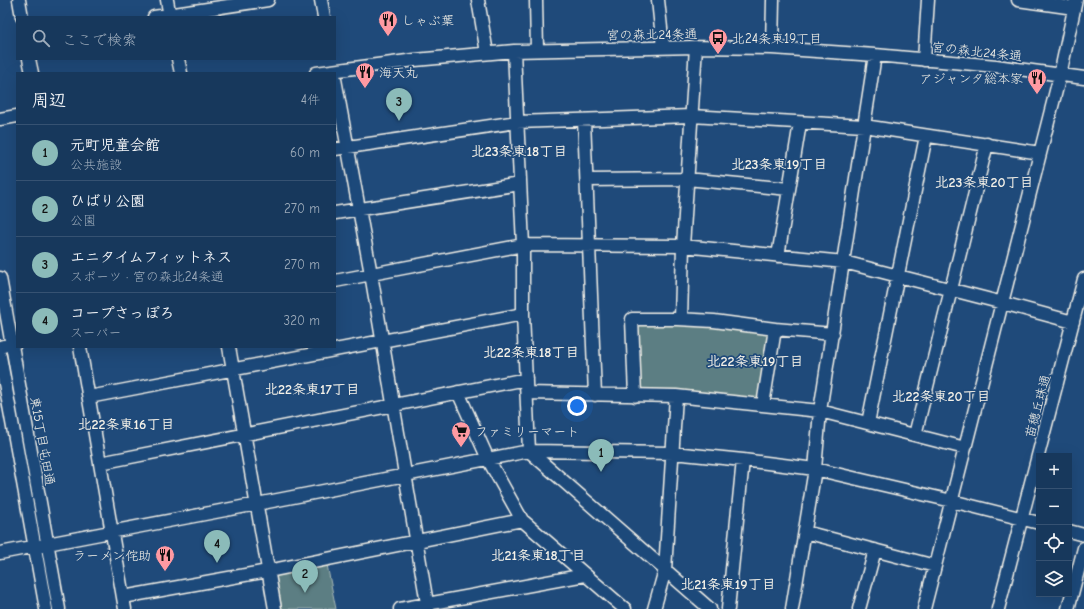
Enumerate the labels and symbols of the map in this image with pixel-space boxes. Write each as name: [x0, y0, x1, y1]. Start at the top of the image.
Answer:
restaurant icon: しゃぶ葉: [377, 9, 399, 37]
place label: しゃぶ葉: [402, 13, 454, 28]
street label: 宮の森北24条通: [606, 26, 698, 43]
bus stop icon: 北24条東19丁目: [707, 27, 729, 55]
place label: 北24条東19丁目: [732, 31, 822, 46]
street label: 宮の森北24条通: [931, 39, 1023, 64]
restaurant icon: 海天丸: [354, 61, 376, 89]
place label: 海天丸: [379, 65, 418, 80]
restaurant icon: アジャンタ総本家: [1026, 67, 1048, 95]
place label: アジャンタ総本家: [920, 71, 1023, 86]
pin: 3: [386, 88, 412, 121]
district label: 北23条東18丁目: [471, 143, 567, 160]
district label: 北23条東19丁目: [731, 156, 827, 173]
district label: 北23条東20丁目: [935, 174, 1033, 191]
district label: 北22条東18丁目: [483, 344, 579, 361]
district label: 北22条東19丁目: [707, 353, 803, 370]
street label: 苗穂丘珠通: [1022, 373, 1053, 439]
district label: 北22条東17丁目: [264, 381, 360, 398]
district label: 北22条東20丁目: [892, 388, 990, 405]
street label: 東15丁目屯田通: [27, 395, 58, 487]
your location: [567, 396, 587, 416]
district label: 北22条東16丁目: [78, 416, 174, 433]
supermarket icon: ファミリーマート: [450, 420, 472, 448]
place label: ファミリーマート: [475, 424, 579, 439]
pin: 1: [588, 439, 614, 472]
pin: 4: [204, 530, 230, 563]
restaurant icon: ラーメン侘助: [154, 544, 176, 572]
district label: 北21条東18丁目: [490, 547, 586, 564]
place label: ラーメン侘助: [73, 548, 151, 563]
pin: 2: [292, 560, 318, 593]
district label: 北21条東19丁目: [680, 576, 776, 593]

